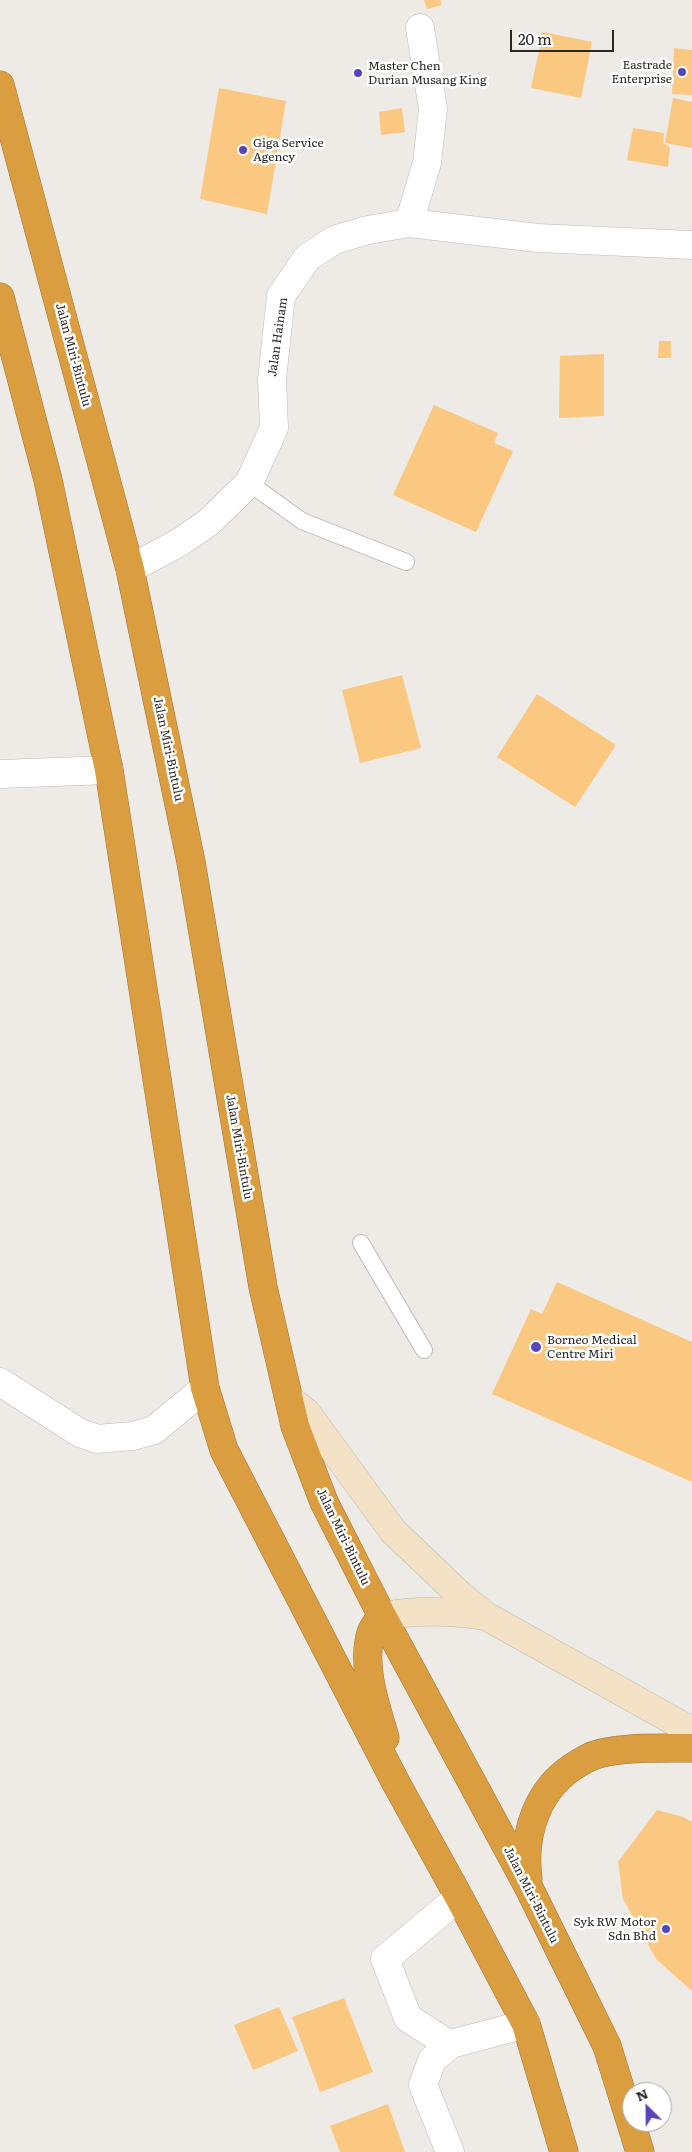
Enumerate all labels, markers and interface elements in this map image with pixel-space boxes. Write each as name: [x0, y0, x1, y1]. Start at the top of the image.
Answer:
scale bar: [512, 20, 616, 52]
text: 20 m: [518, 27, 552, 50]
place label: Eastrade Enterprise: [612, 58, 672, 86]
place label: Master Chen Durian Musang King: [368, 59, 487, 87]
marker: Eastrade Enterprise: [676, 66, 688, 78]
marker: Master Chen Durian Musang King: [352, 67, 364, 79]
place label: Giga Service Agency: [253, 136, 324, 164]
marker: Giga Service Agency: [237, 144, 249, 156]
street label: Jalan Hainam: [265, 296, 291, 378]
street label: Jalan Miri-Bintulu: [52, 302, 94, 408]
street label: Jalan Miri-Bintulu: [150, 695, 186, 803]
street label: Jalan Miri-Bintulu: [223, 1093, 255, 1201]
place label: Borneo Medical Centre Miri: [547, 1333, 637, 1361]
marker: Borneo Medical Centre Miri: [529, 1340, 543, 1354]
street label: Jalan Miri-Bintulu: [313, 1486, 373, 1588]
street label: Jalan Miri-Bintulu: [500, 1844, 562, 1946]
place label: Syk RW Motor Sdn Bhd: [573, 1915, 656, 1943]
marker: Syk RW Motor Sdn Bhd: [660, 1923, 672, 1935]
north arrow: [622, 2082, 672, 2132]
text: N: [632, 2083, 651, 2106]

